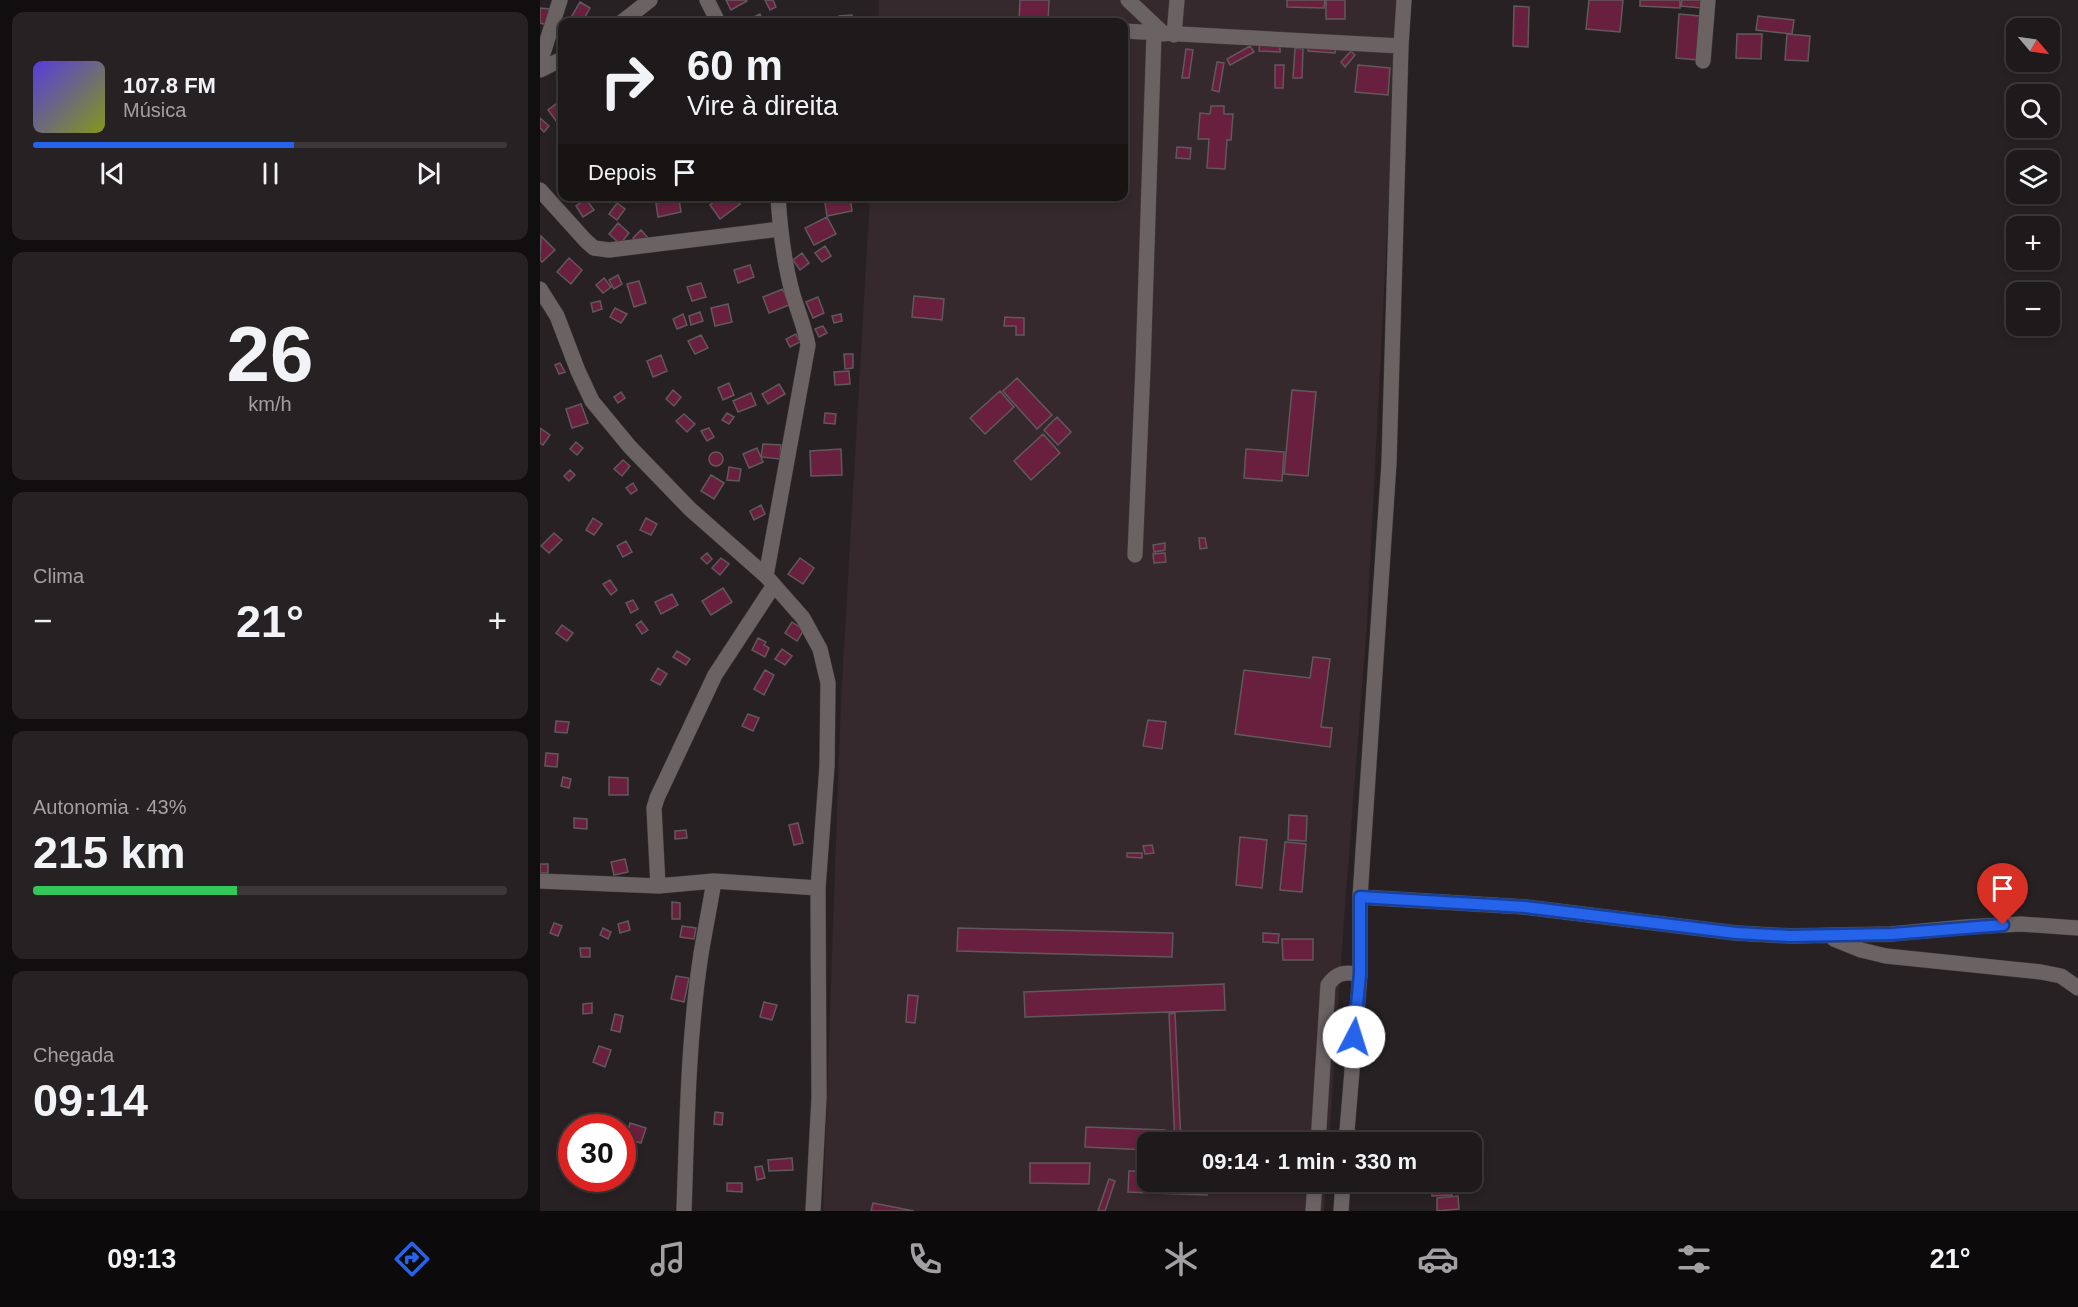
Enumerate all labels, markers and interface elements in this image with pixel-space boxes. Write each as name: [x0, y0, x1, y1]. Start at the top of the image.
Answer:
north arrow: [2006, 18, 2060, 72]
map controls: [2006, 18, 2060, 336]
icon: right: [588, 42, 666, 120]
text: 60 m: [687, 42, 783, 89]
text: 107.8 FM: [123, 73, 216, 98]
button: search: [2006, 84, 2060, 138]
text: Vire à direita: [687, 91, 838, 121]
text: Música: [123, 99, 186, 121]
button: layers: [2006, 150, 2060, 204]
icon: arrive: [668, 156, 701, 189]
icon: previous: [96, 157, 129, 190]
icon: pause: [254, 157, 287, 190]
icon: next: [412, 157, 445, 190]
text: Depois: [588, 160, 656, 185]
button: +: [2006, 216, 2060, 270]
button: −: [2006, 282, 2060, 336]
text: 26: [227, 310, 313, 398]
text: km/h: [248, 393, 292, 415]
text: Clima: [33, 565, 84, 587]
text: 21°: [236, 596, 304, 647]
text: −: [33, 602, 52, 639]
text: +: [488, 602, 507, 639]
text: Autonomia · 43%: [33, 796, 186, 818]
text: 215 km: [33, 827, 186, 878]
pin: [1977, 863, 2028, 925]
icon: arrive: [1986, 872, 2019, 905]
position arrow: [1322, 1005, 1386, 1069]
text: Chegada: [33, 1044, 114, 1066]
text: 09:14: [33, 1075, 148, 1126]
speed limit sign: 30: [558, 1114, 636, 1192]
text: 09:14 · 1 min · 330 m: [1202, 1149, 1417, 1174]
icon: directions: [391, 1238, 433, 1280]
icon: music: [647, 1238, 689, 1280]
icon: phone: [904, 1238, 946, 1280]
icon: climate: [1160, 1238, 1202, 1280]
icon: car: [1417, 1238, 1459, 1280]
icon: filters: [1673, 1238, 1715, 1280]
text: 09:13: [107, 1244, 176, 1274]
text: 21°: [1930, 1244, 1971, 1274]

